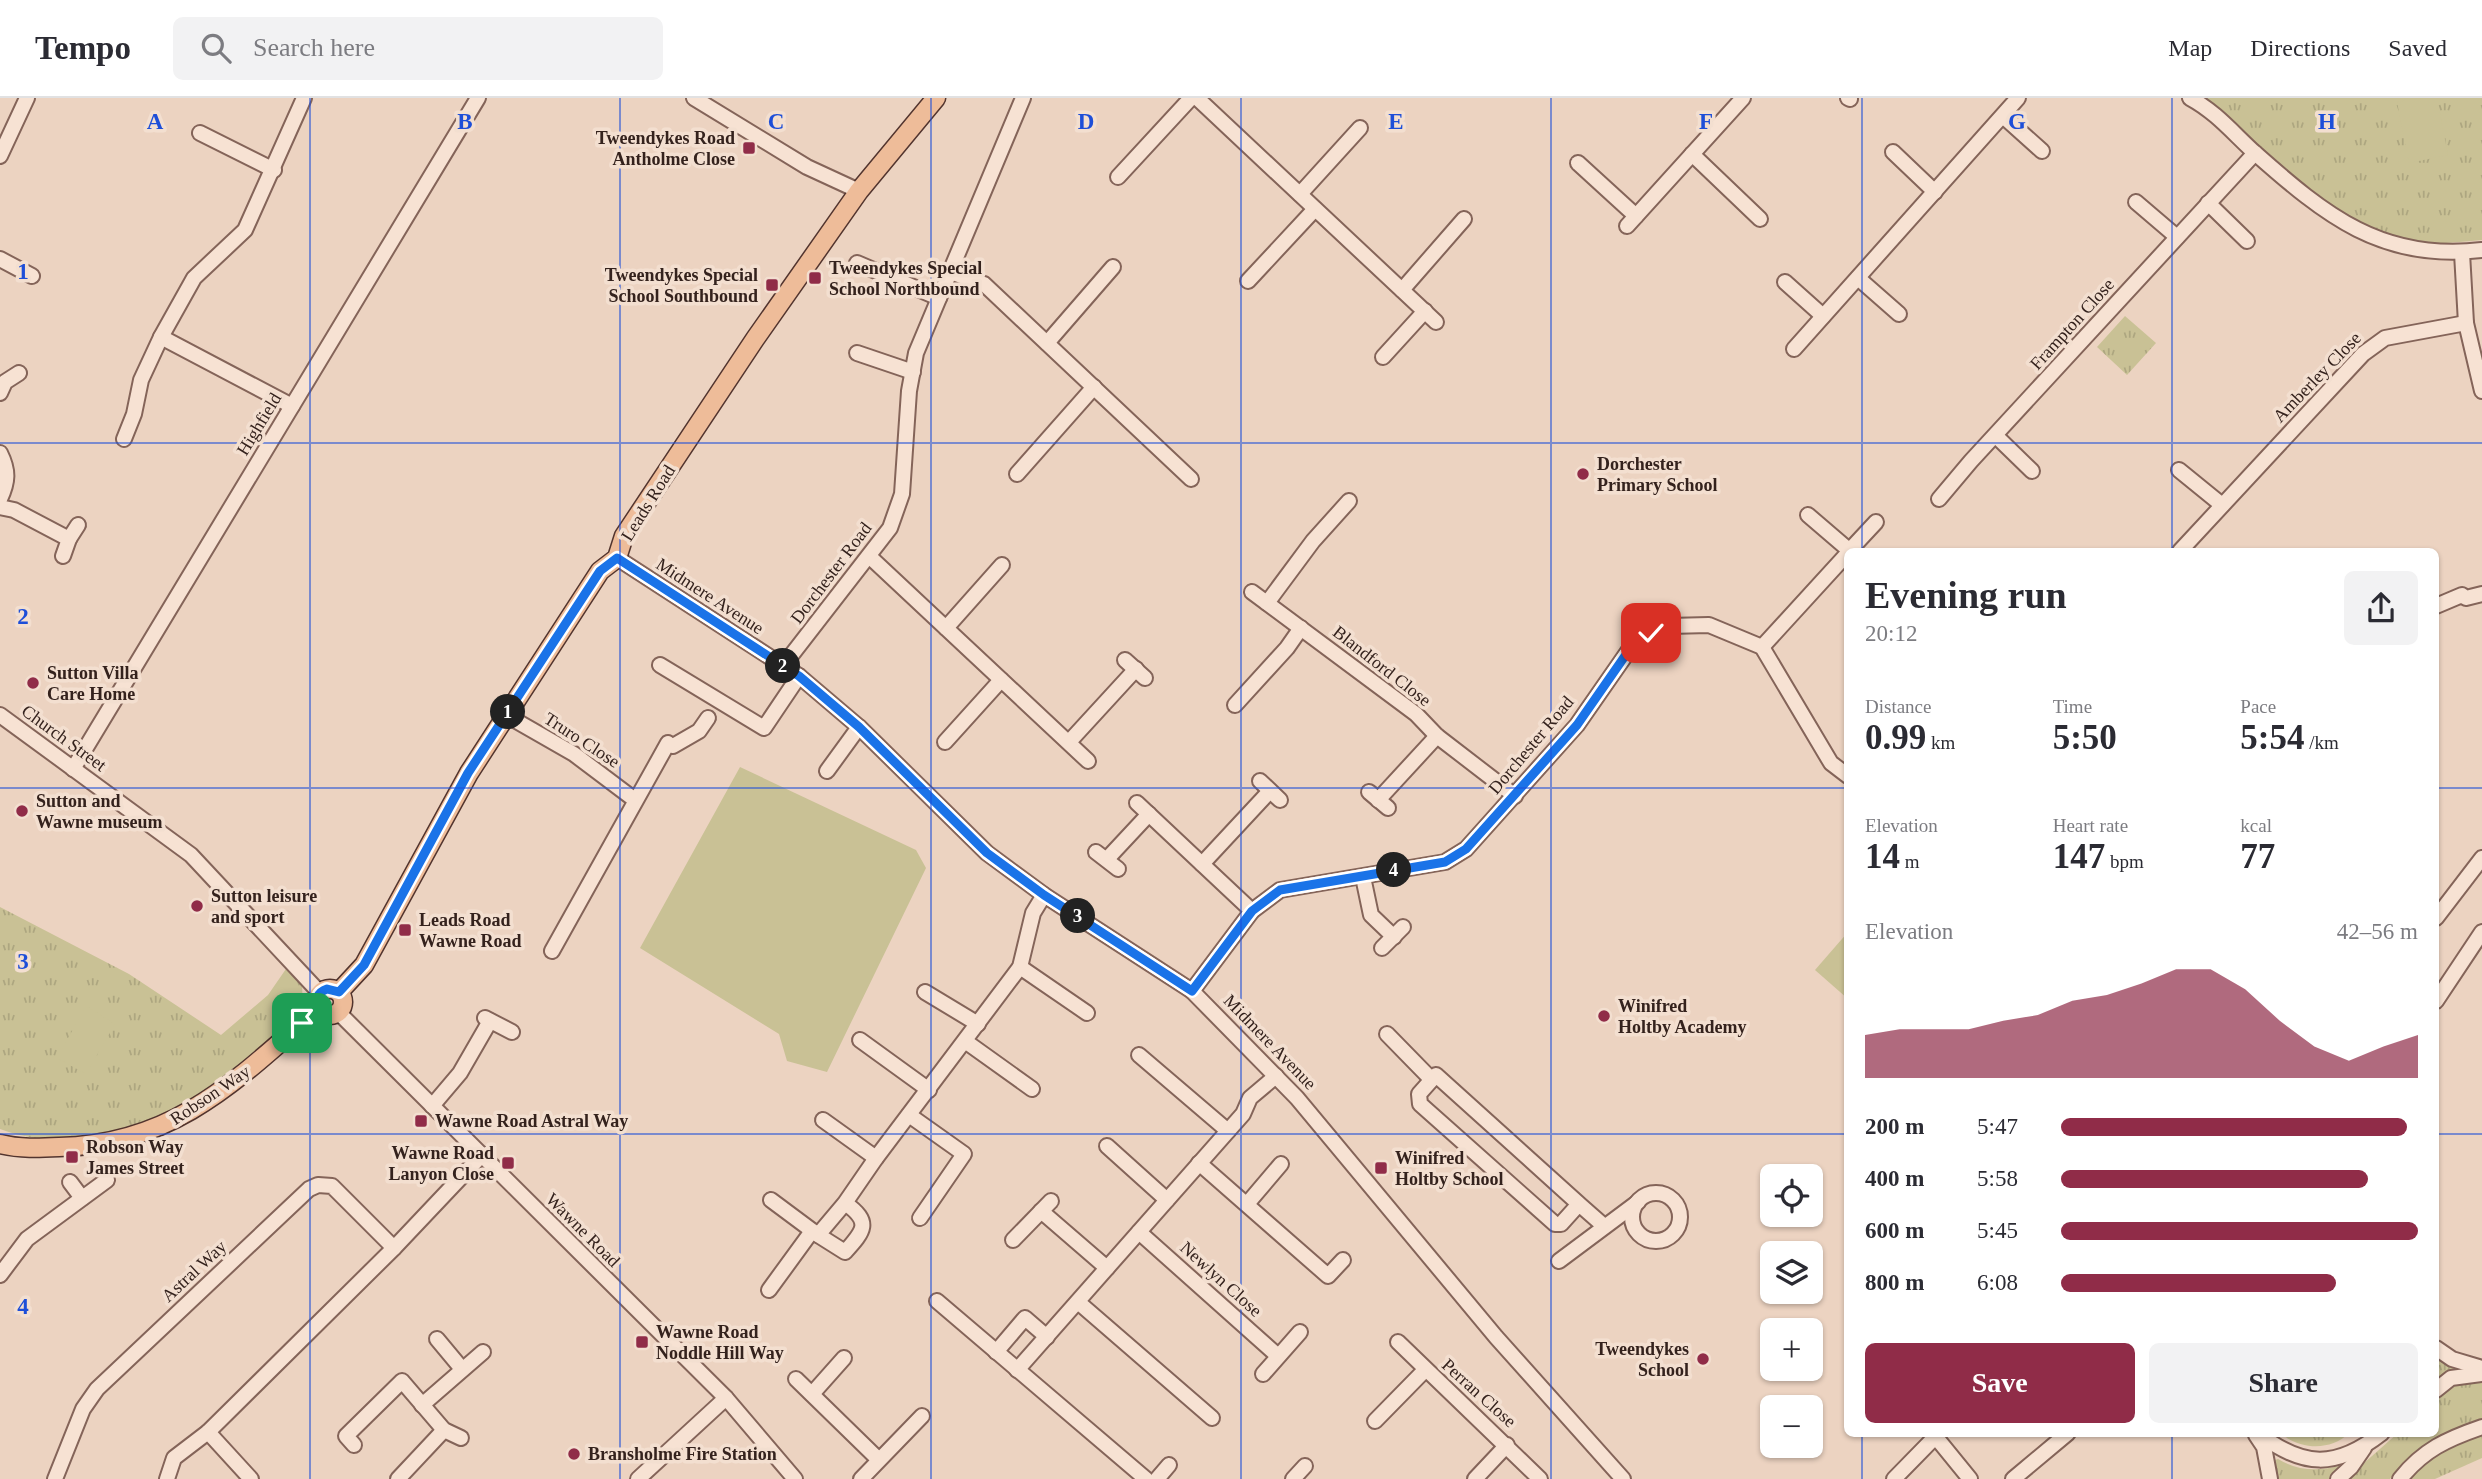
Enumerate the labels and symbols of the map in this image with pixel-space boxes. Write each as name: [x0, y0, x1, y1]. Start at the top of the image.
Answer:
text: A: [147, 109, 164, 134]
text: B: [457, 109, 473, 134]
text: C: [768, 109, 784, 134]
text: D: [1078, 109, 1094, 134]
text: E: [1388, 109, 1404, 134]
text: F: [1699, 109, 1713, 134]
text: G: [2008, 109, 2026, 134]
text: H: [2318, 109, 2336, 134]
place label: Tweendykes Road Antholme Close: [596, 128, 735, 169]
marker: Tweendykes Road Antholme Close: [741, 140, 757, 156]
place label: Tweendykes Special School Northbound: [829, 258, 982, 299]
text: 1: [17, 259, 29, 284]
place label: Tweendykes Special School Southbound: [605, 265, 758, 306]
marker: Tweendykes Special School Northbound: [807, 270, 823, 286]
street label: Frampton Close: [2026, 274, 2118, 374]
marker: Tweendykes Special School Southbound: [764, 277, 780, 293]
street label: Amberley Close: [2269, 328, 2365, 426]
street label: Highfield: [233, 389, 285, 459]
place label: Dorchester Primary School: [1597, 454, 1717, 495]
street label: Leads Road: [617, 461, 679, 545]
marker: Dorchester Primary School: [1575, 466, 1591, 482]
street label: Dorchester Road: [786, 518, 876, 628]
street label: Midmere Avenue: [652, 554, 768, 638]
pin: [1621, 603, 1681, 663]
text: 2: [17, 604, 29, 629]
street label: Blandford Close: [1329, 622, 1435, 710]
pin: 2: [766, 648, 800, 684]
place label: Sutton Villa Care Home: [47, 663, 139, 704]
marker: Sutton Villa Care Home: [25, 675, 41, 691]
street label: Dorchester Road: [1484, 692, 1578, 798]
pin: 1: [490, 694, 526, 730]
street label: Church Street: [18, 701, 110, 775]
street label: Truro Close: [541, 708, 623, 772]
place label: Sutton and Wawne museum: [36, 791, 163, 832]
marker: Sutton and Wawne museum: [14, 803, 30, 819]
pin: 4: [1376, 852, 1412, 888]
place label: Sutton leisure and sport: [211, 886, 317, 927]
marker: Sutton leisure and sport: [189, 898, 205, 914]
pin: 3: [1060, 898, 1096, 934]
place label: Leads Road Wawne Road: [419, 910, 522, 951]
marker: Leads Road Wawne Road: [397, 922, 413, 938]
text: 3: [17, 949, 29, 974]
street label: Midmere Avenue: [1220, 990, 1320, 1094]
pin: [272, 993, 332, 1053]
place label: Winifred Holtby Academy: [1618, 996, 1747, 1037]
marker: Winifred Holtby Academy: [1596, 1008, 1612, 1024]
street label: Robson Way: [166, 1061, 254, 1129]
place label: Wawne Road Astral Way: [435, 1111, 628, 1131]
marker: Wawne Road Astral Way: [413, 1113, 429, 1129]
place label: Robson Way James Street: [86, 1137, 184, 1178]
place label: Wawne Road Lanyon Close: [388, 1143, 494, 1184]
place label: Winifred Holtby School: [1395, 1148, 1504, 1189]
marker: Robson Way James Street: [64, 1149, 80, 1165]
marker: Wawne Road Lanyon Close: [500, 1155, 516, 1171]
marker: Winifred Holtby School: [1373, 1160, 1389, 1176]
street label: Wawne Road: [542, 1189, 624, 1271]
street label: Astral Way: [158, 1236, 230, 1306]
street label: Newlyn Close: [1176, 1237, 1266, 1321]
text: 4: [17, 1294, 29, 1319]
place label: Wawne Road Noddle Hill Way: [656, 1322, 784, 1363]
marker: Wawne Road Noddle Hill Way: [634, 1334, 650, 1350]
place label: Tweendykes School: [1595, 1339, 1689, 1380]
marker: Tweendykes School: [1695, 1351, 1711, 1367]
street label: Perran Close: [1438, 1355, 1520, 1431]
place label: Bransholme Fire Station: [588, 1444, 777, 1464]
marker: Bransholme Fire Station: [566, 1446, 582, 1462]

